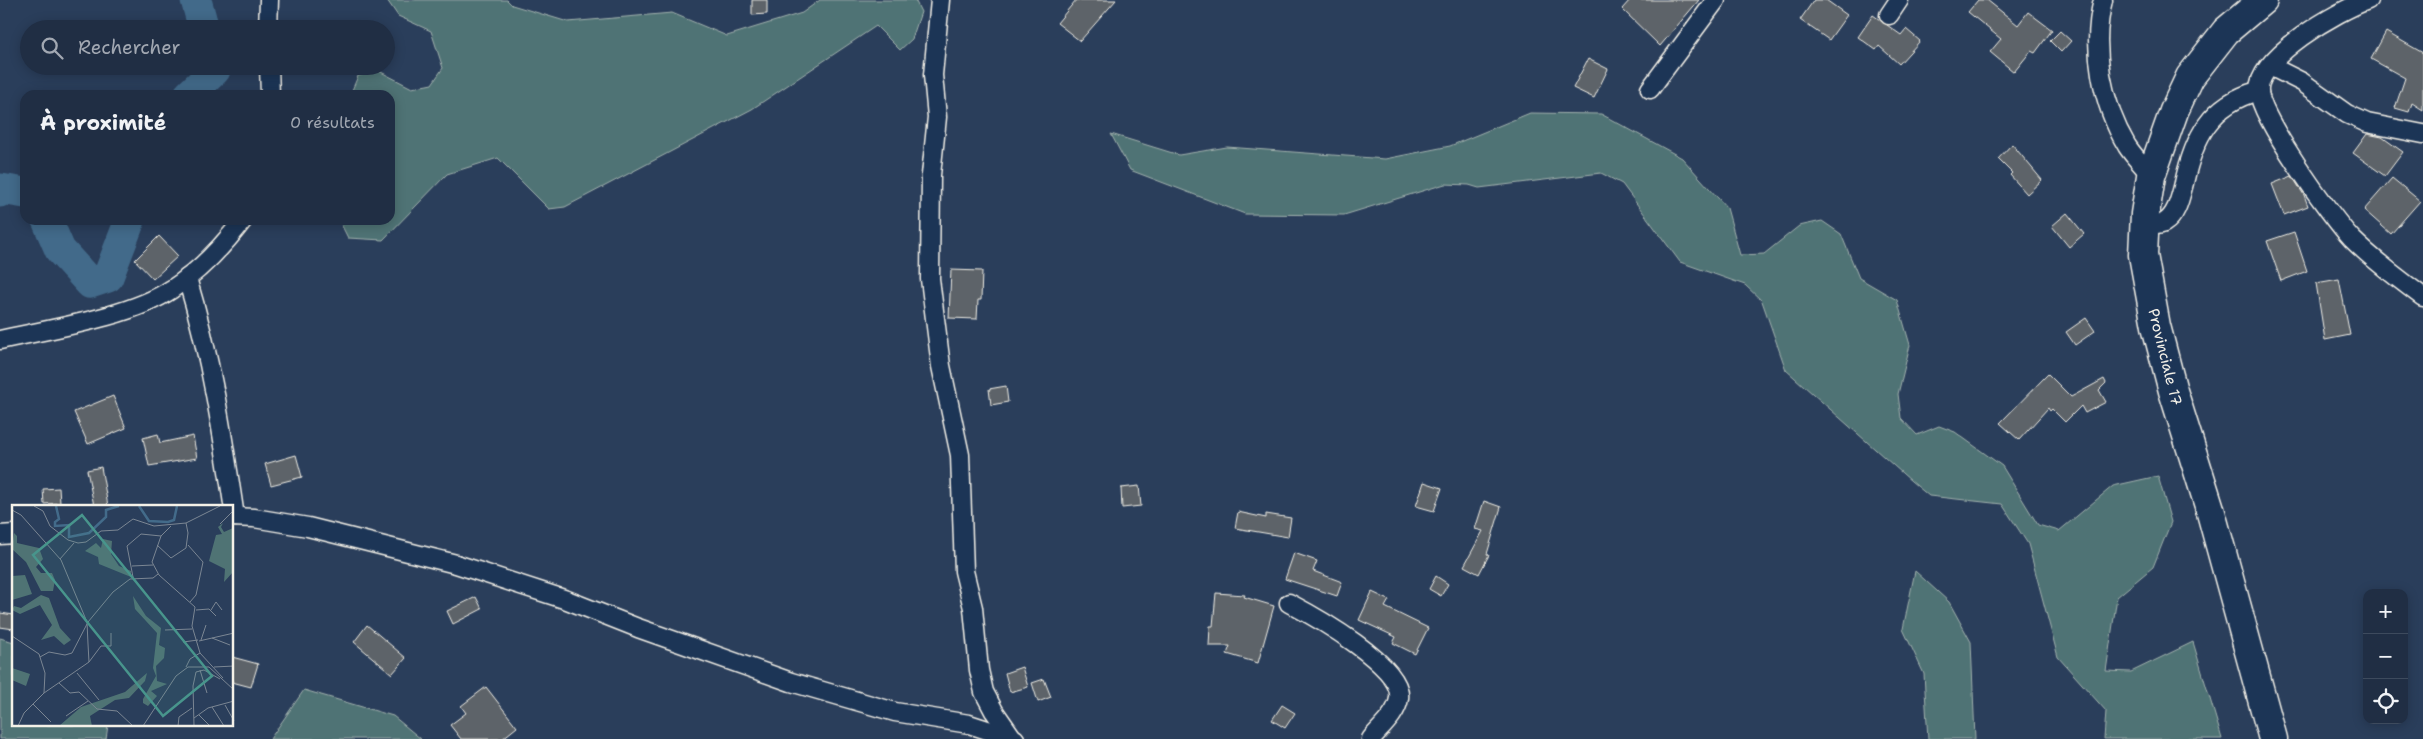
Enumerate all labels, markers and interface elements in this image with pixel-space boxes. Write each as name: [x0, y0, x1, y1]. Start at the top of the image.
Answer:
search box: [20, 20, 395, 75]
icon: search: [38, 34, 66, 62]
text: Rechercher: [78, 35, 181, 60]
text: À proximité: [40, 109, 166, 137]
text: 0 résultats: [290, 112, 375, 133]
street label: Provinciale 17: [2143, 306, 2187, 408]
inset map: [12, 505, 234, 726]
map controls: [2363, 589, 2408, 724]
button: +: [2363, 589, 2408, 634]
button: −: [2363, 634, 2408, 679]
button: locate: [2363, 679, 2408, 724]

